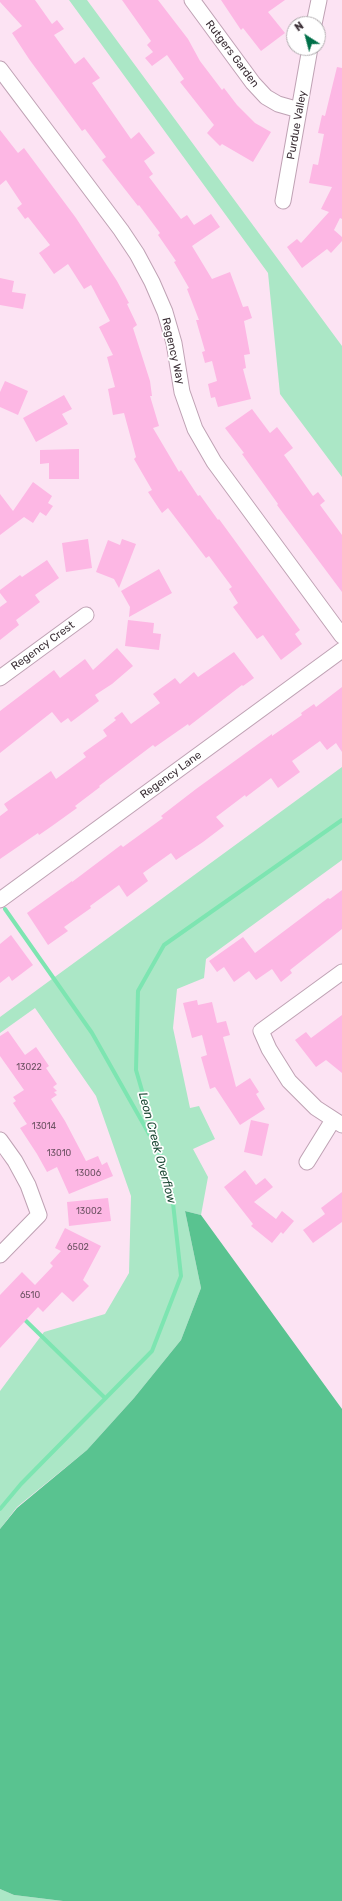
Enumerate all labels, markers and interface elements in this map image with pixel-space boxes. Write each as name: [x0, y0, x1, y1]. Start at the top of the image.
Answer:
north arrow: [286, 16, 326, 56]
street label: Rutgers Garden: [203, 18, 261, 90]
text: N: [292, 19, 306, 34]
street label: Purdue Valley: [284, 89, 310, 161]
street label: Regency Way: [159, 316, 187, 386]
street label: Regency Crest: [9, 619, 77, 673]
street label: Regency Lane: [138, 748, 204, 802]
house number: 13022: [16, 1062, 42, 1072]
water label: Leon Creek Overflow: [135, 1091, 179, 1205]
house number: 13014: [32, 1121, 56, 1131]
house number: 13010: [47, 1148, 71, 1158]
house number: 13006: [75, 1168, 101, 1178]
house number: 13002: [76, 1206, 102, 1216]
house number: 6502: [67, 1242, 89, 1252]
house number: 6510: [20, 1290, 40, 1300]

